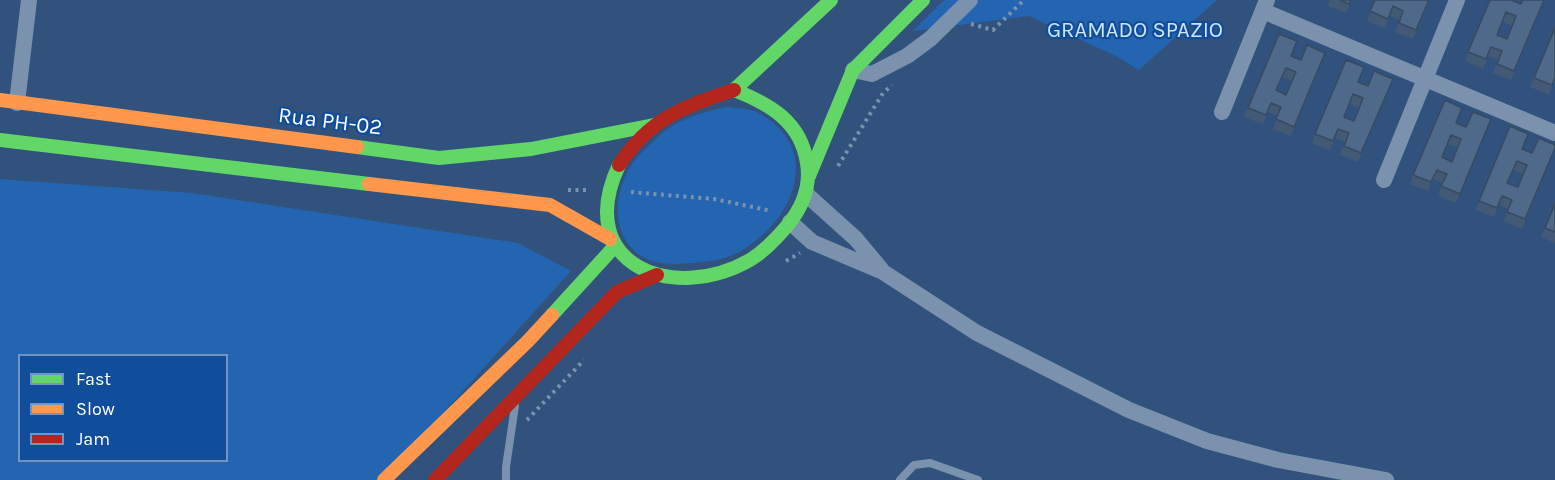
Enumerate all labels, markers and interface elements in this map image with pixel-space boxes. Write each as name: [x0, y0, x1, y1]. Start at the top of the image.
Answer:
park label: GRAMADO SPAZIO: [1047, 18, 1223, 44]
street label: Rua PH-02: [277, 103, 383, 141]
legend: [18, 354, 228, 462]
text: Fast: [76, 368, 111, 390]
text: Slow: [76, 398, 115, 420]
text: Jam: [76, 428, 110, 450]

